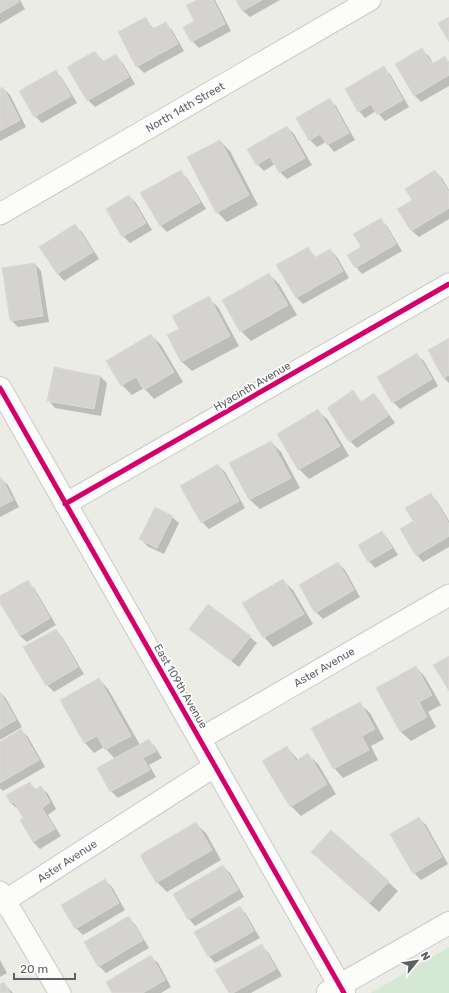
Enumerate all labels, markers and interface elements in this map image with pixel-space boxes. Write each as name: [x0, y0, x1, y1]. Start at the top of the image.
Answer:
street label: North 14th Street: [144, 79, 228, 135]
street label: Hyacinth Avenue: [211, 359, 293, 414]
street label: East 109th Avenue: [151, 642, 210, 731]
street label: Aster Avenue: [291, 645, 357, 690]
street label: Aster Avenue: [35, 837, 99, 885]
north arrow: [397, 941, 437, 981]
text: N: [418, 950, 433, 963]
scale bar: [14, 955, 75, 981]
text: 20 m: [20, 962, 48, 976]

